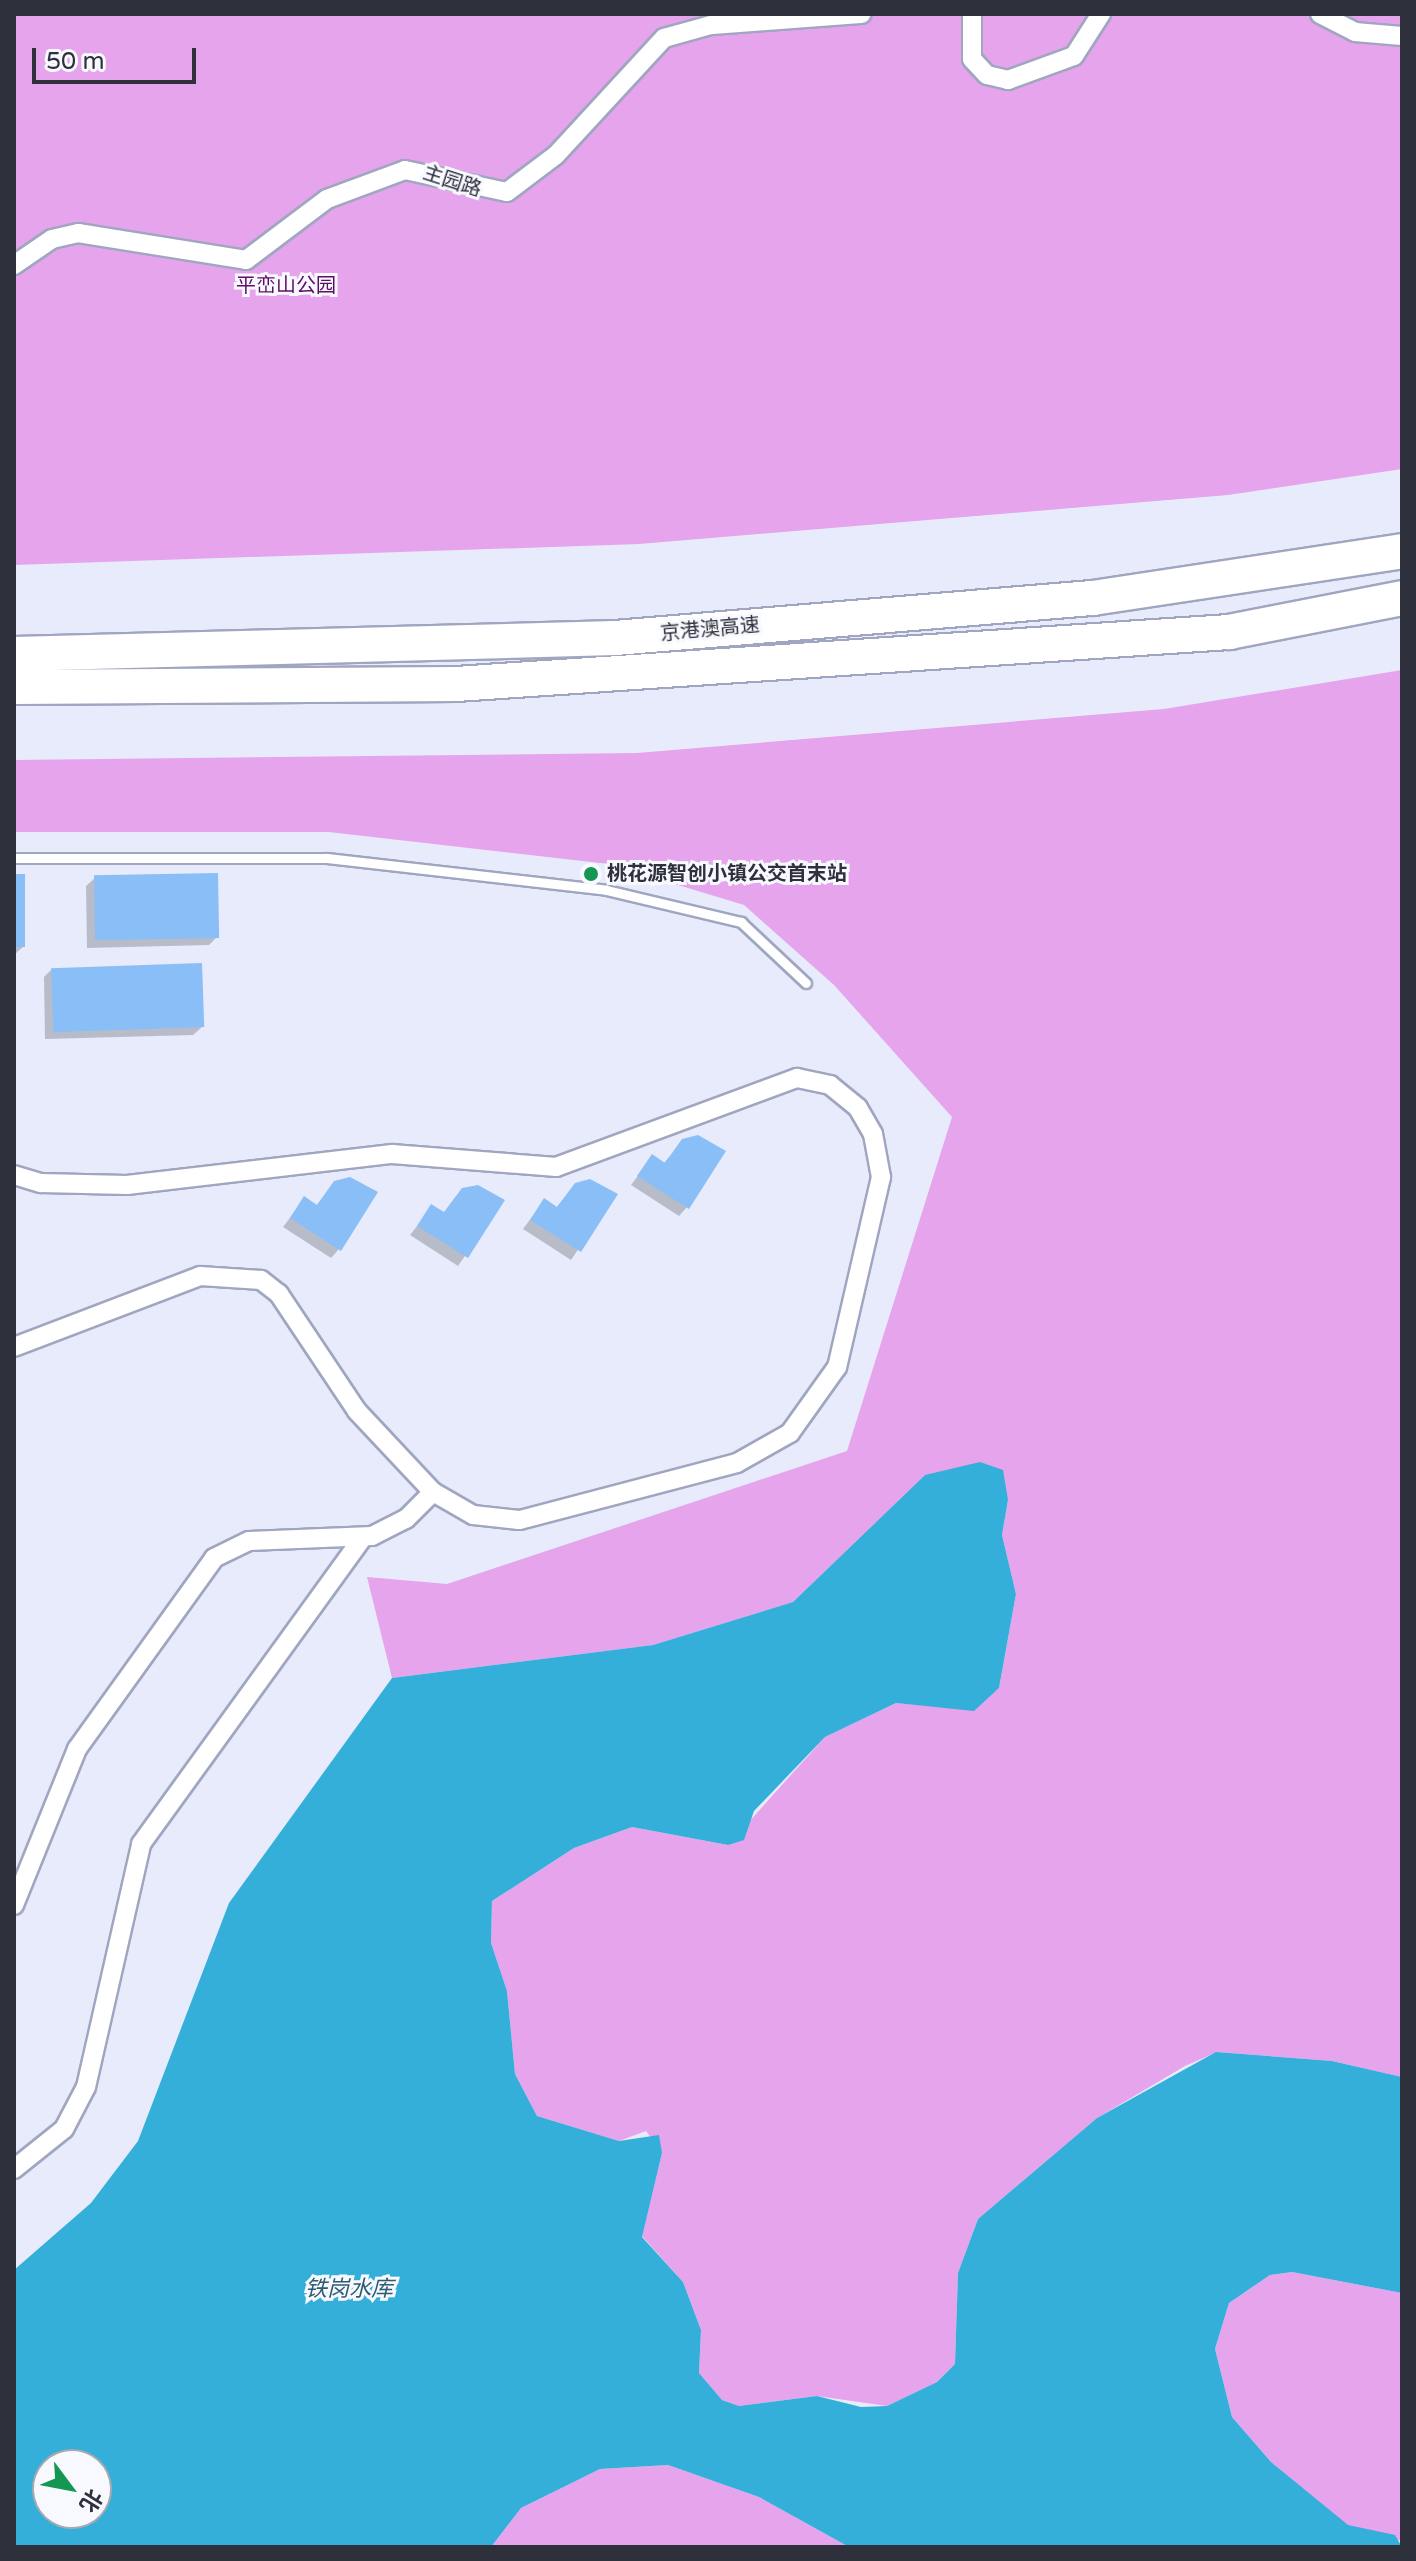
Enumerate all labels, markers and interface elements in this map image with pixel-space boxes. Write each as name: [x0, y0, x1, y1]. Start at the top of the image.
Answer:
scale bar: [36, 32, 200, 82]
text: 50 m: [46, 47, 104, 76]
street label: 主园路: [420, 161, 484, 203]
park label: 平峦山公园: [236, 274, 336, 298]
street label: 京港澳高速: [659, 614, 761, 646]
place label: 桃花源智创小镇公交首末站: [607, 862, 847, 886]
marker: 桃花源智创小镇公交首末站: [582, 865, 600, 883]
water label: 铁岗水库: [305, 2277, 393, 2303]
north arrow: [32, 2449, 112, 2529]
text: 北: [74, 2484, 108, 2517]

